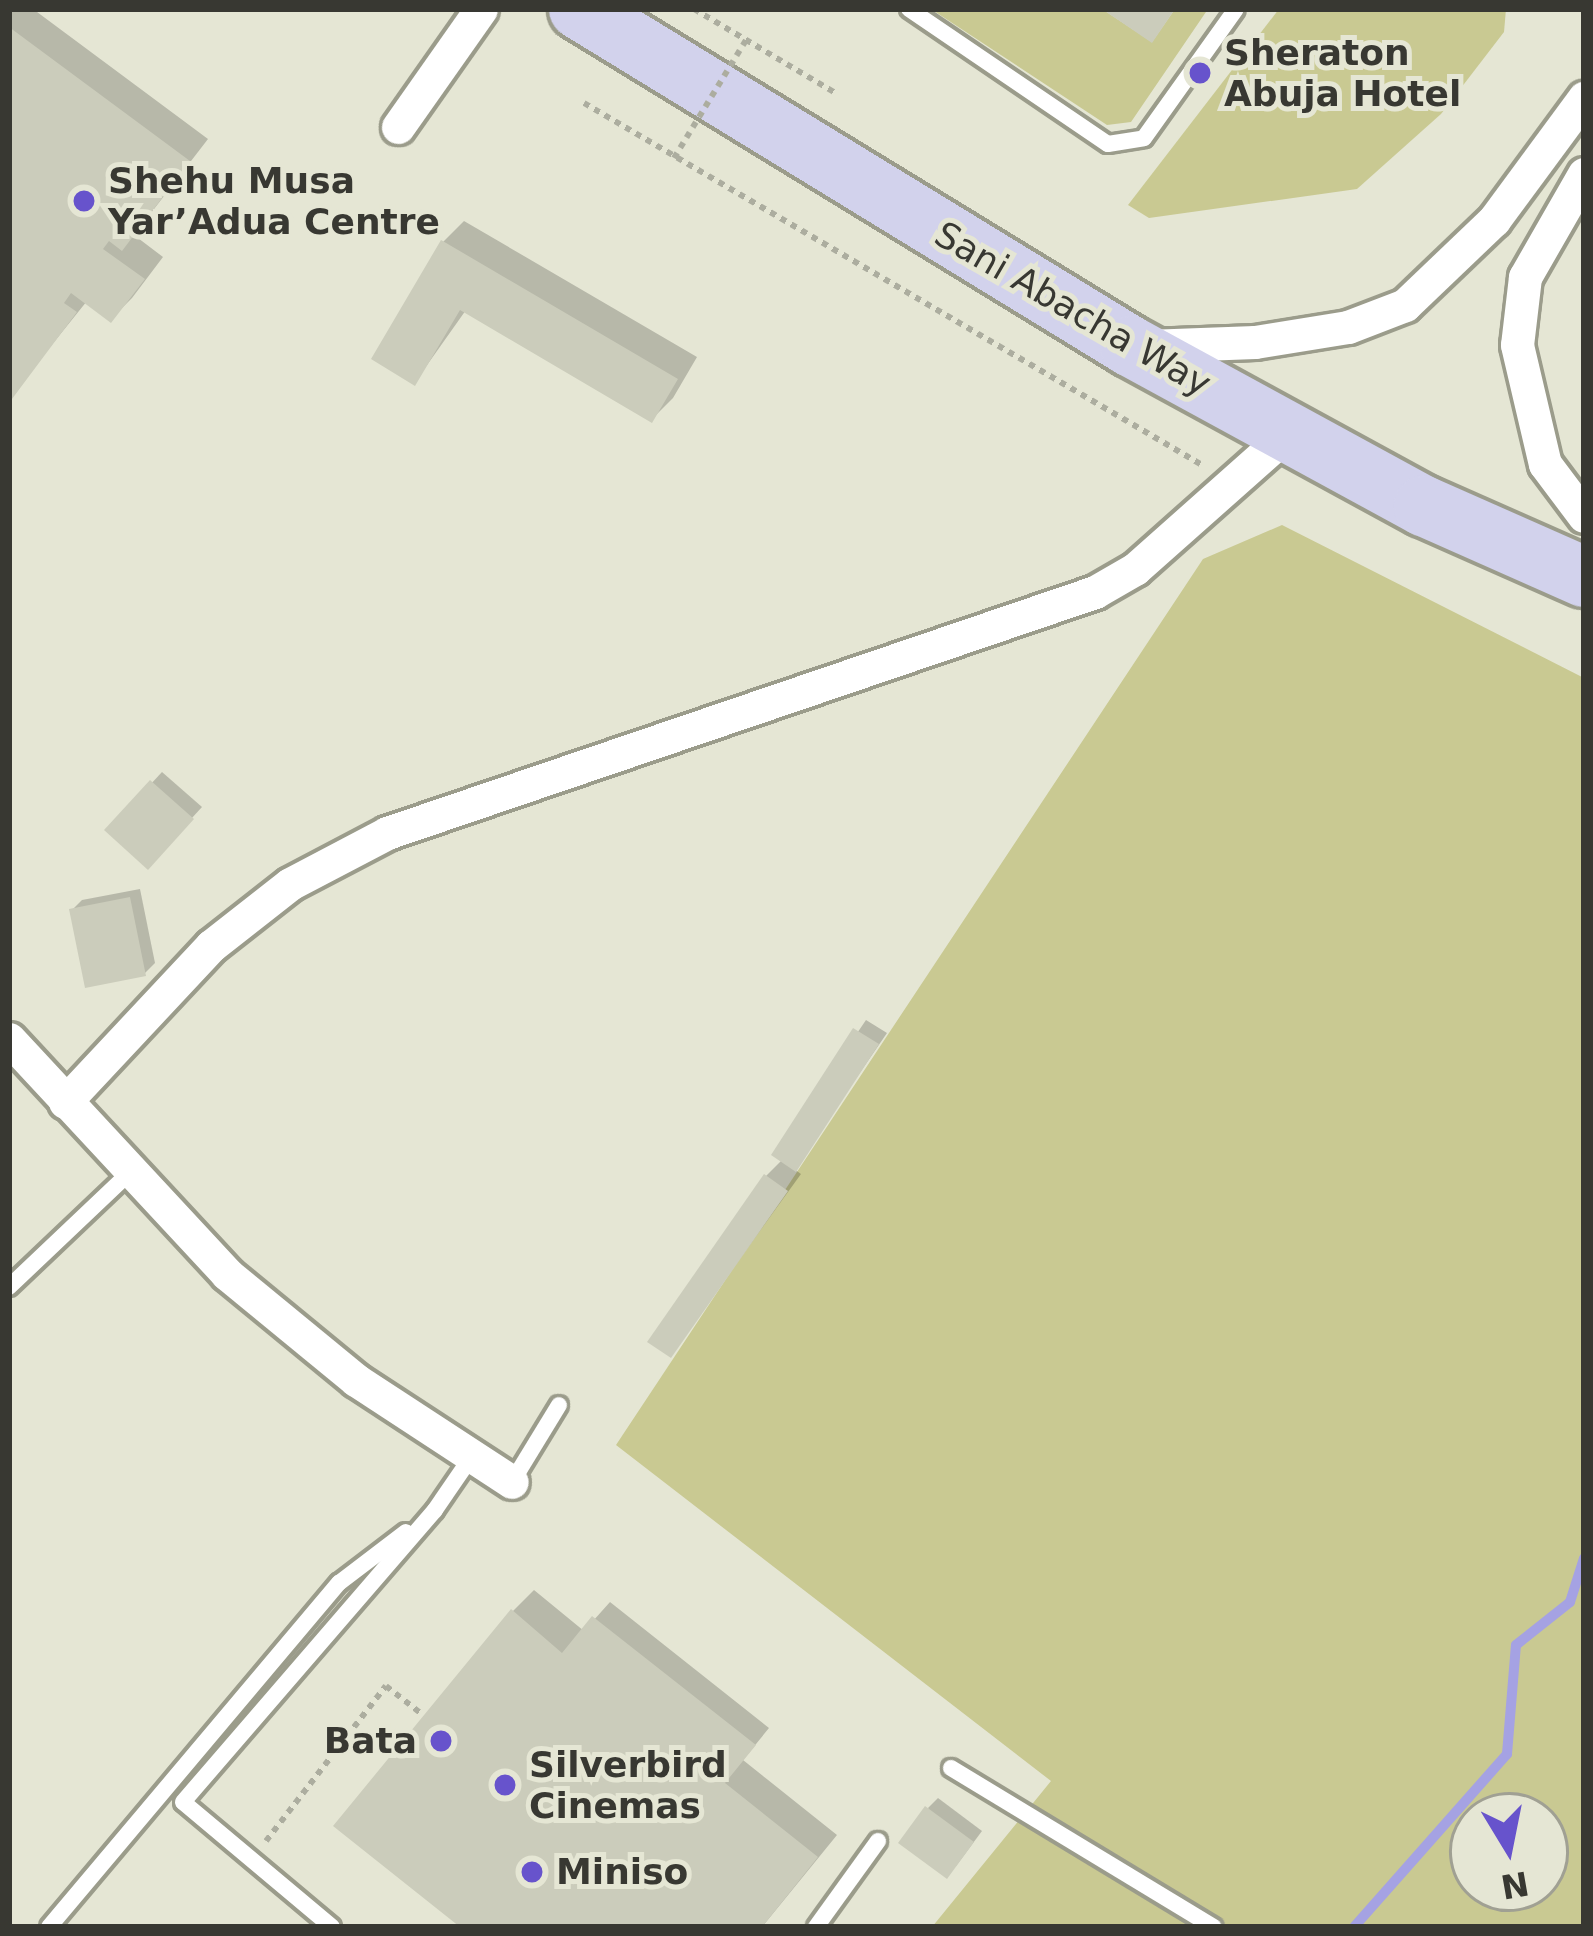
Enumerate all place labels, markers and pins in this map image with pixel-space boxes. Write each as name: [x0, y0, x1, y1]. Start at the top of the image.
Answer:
place label: Sheraton Abuja Hotel: [1224, 30, 1461, 115]
marker: Sheraton Abuja Hotel: [1187, 60, 1213, 86]
place label: Shehu Musa Yar’Adua Centre: [108, 158, 440, 243]
marker: Shehu Musa Yar’Adua Centre: [71, 188, 97, 214]
place label: Bata: [324, 1719, 417, 1763]
marker: Bata: [428, 1728, 454, 1754]
place label: Silverbird Cinemas: [529, 1742, 727, 1827]
marker: Silverbird Cinemas: [492, 1772, 518, 1798]
place label: Miniso: [556, 1850, 688, 1894]
marker: Miniso: [519, 1859, 545, 1885]

